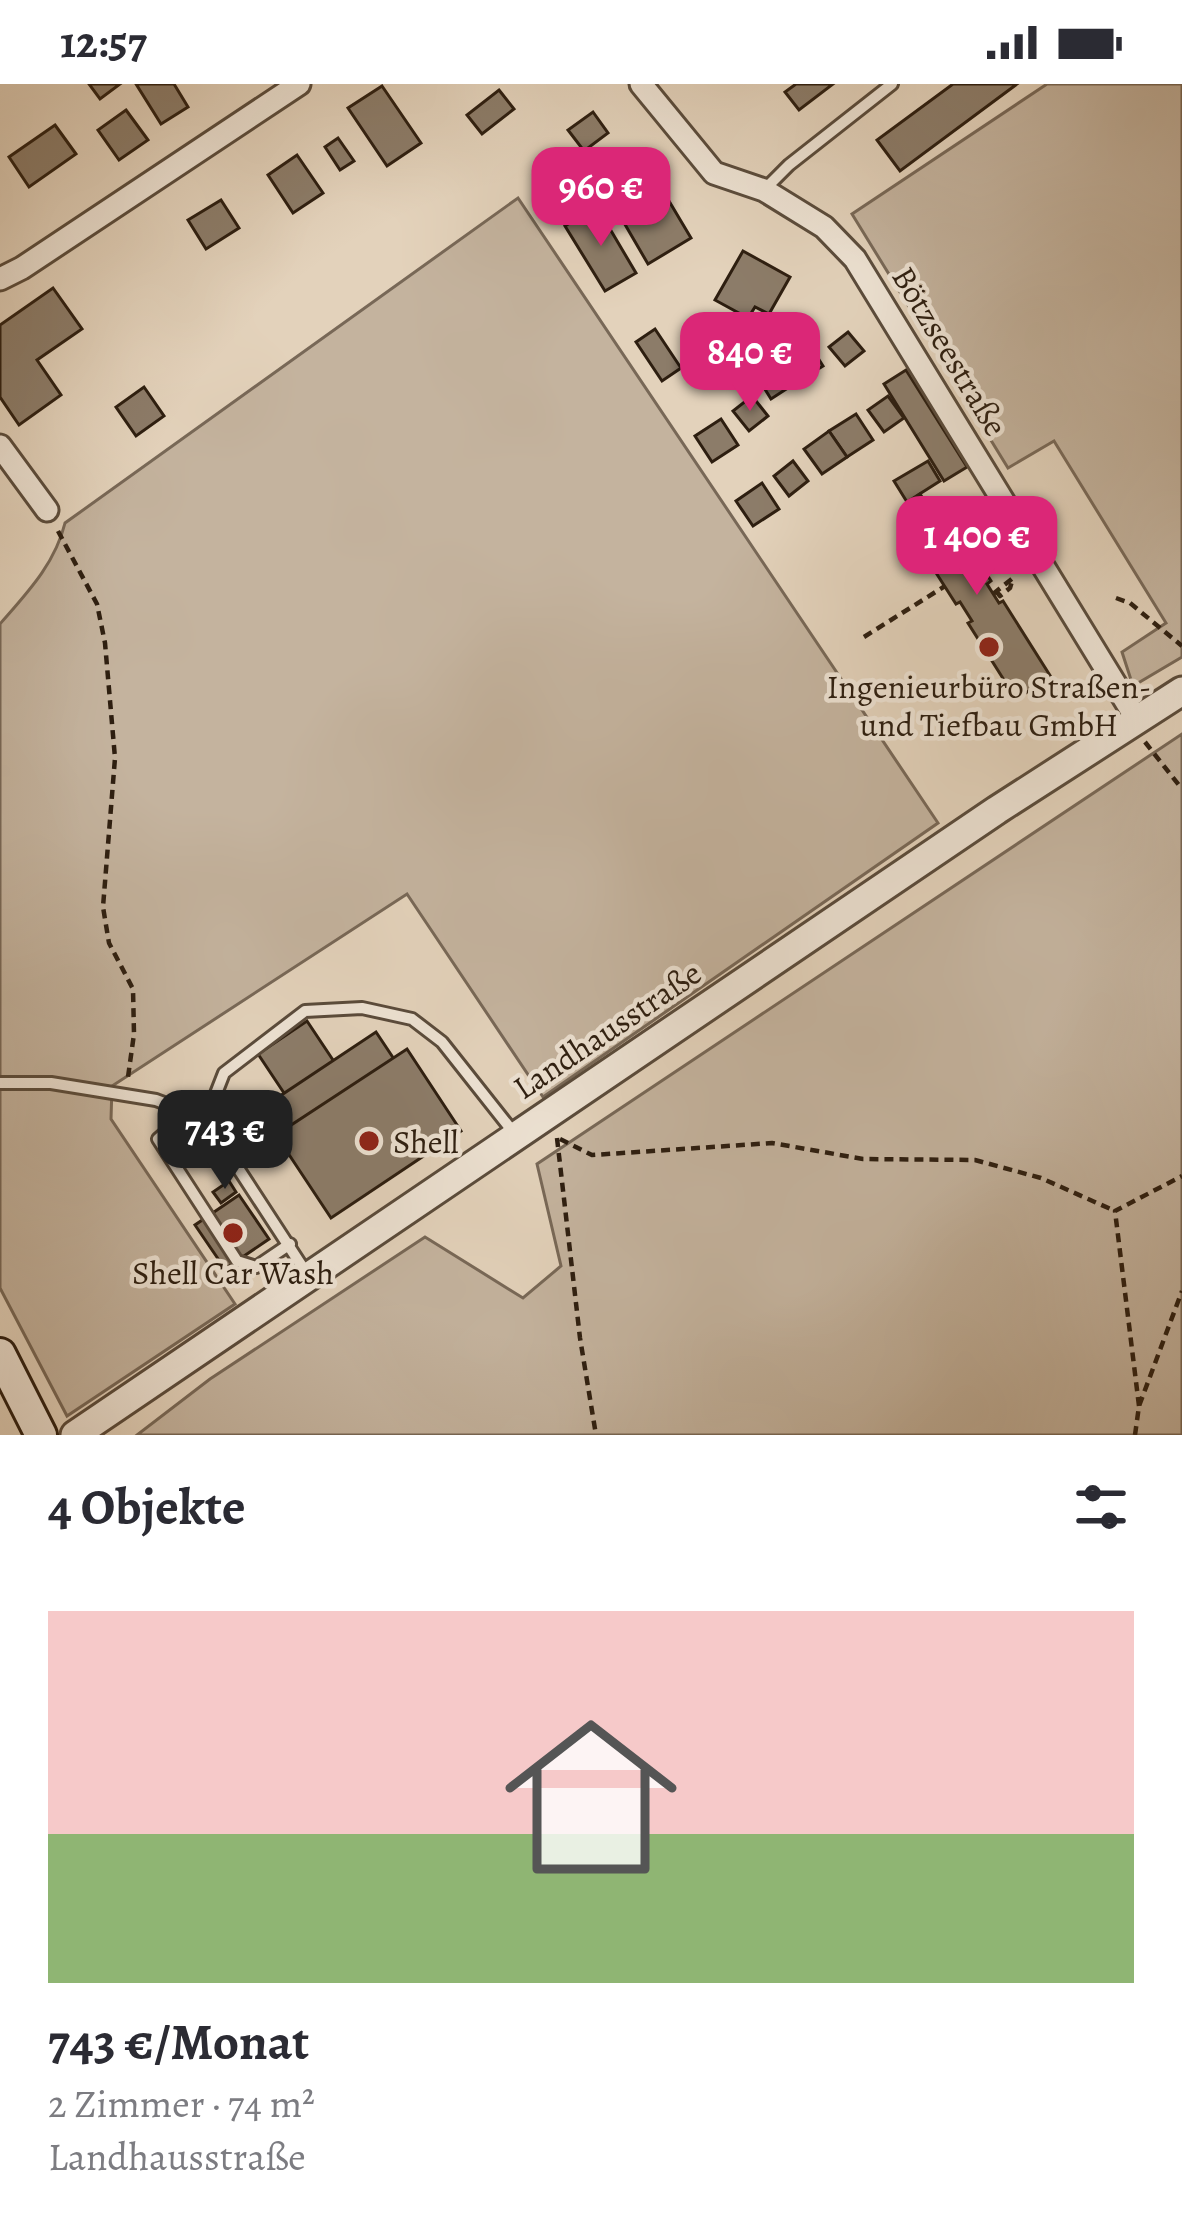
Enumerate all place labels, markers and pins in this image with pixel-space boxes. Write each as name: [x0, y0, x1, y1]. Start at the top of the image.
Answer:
pin: 960 €: [517, 147, 685, 249]
pin: 840 €: [666, 312, 834, 414]
pin: 1 400 €: [866, 496, 1088, 598]
marker: Ingenieurbüro Straßen- und Tiefbau GmbH: [976, 634, 1002, 660]
place label: Ingenieurbüro Straßen- und Tiefbau GmbH: [827, 664, 1151, 747]
pin: 743 €: [141, 1090, 309, 1192]
place label: Shell: [393, 1119, 459, 1164]
marker: Shell: [356, 1128, 382, 1154]
marker: Shell Car Wash: [220, 1220, 246, 1246]
place label: Shell Car Wash: [132, 1250, 334, 1295]

